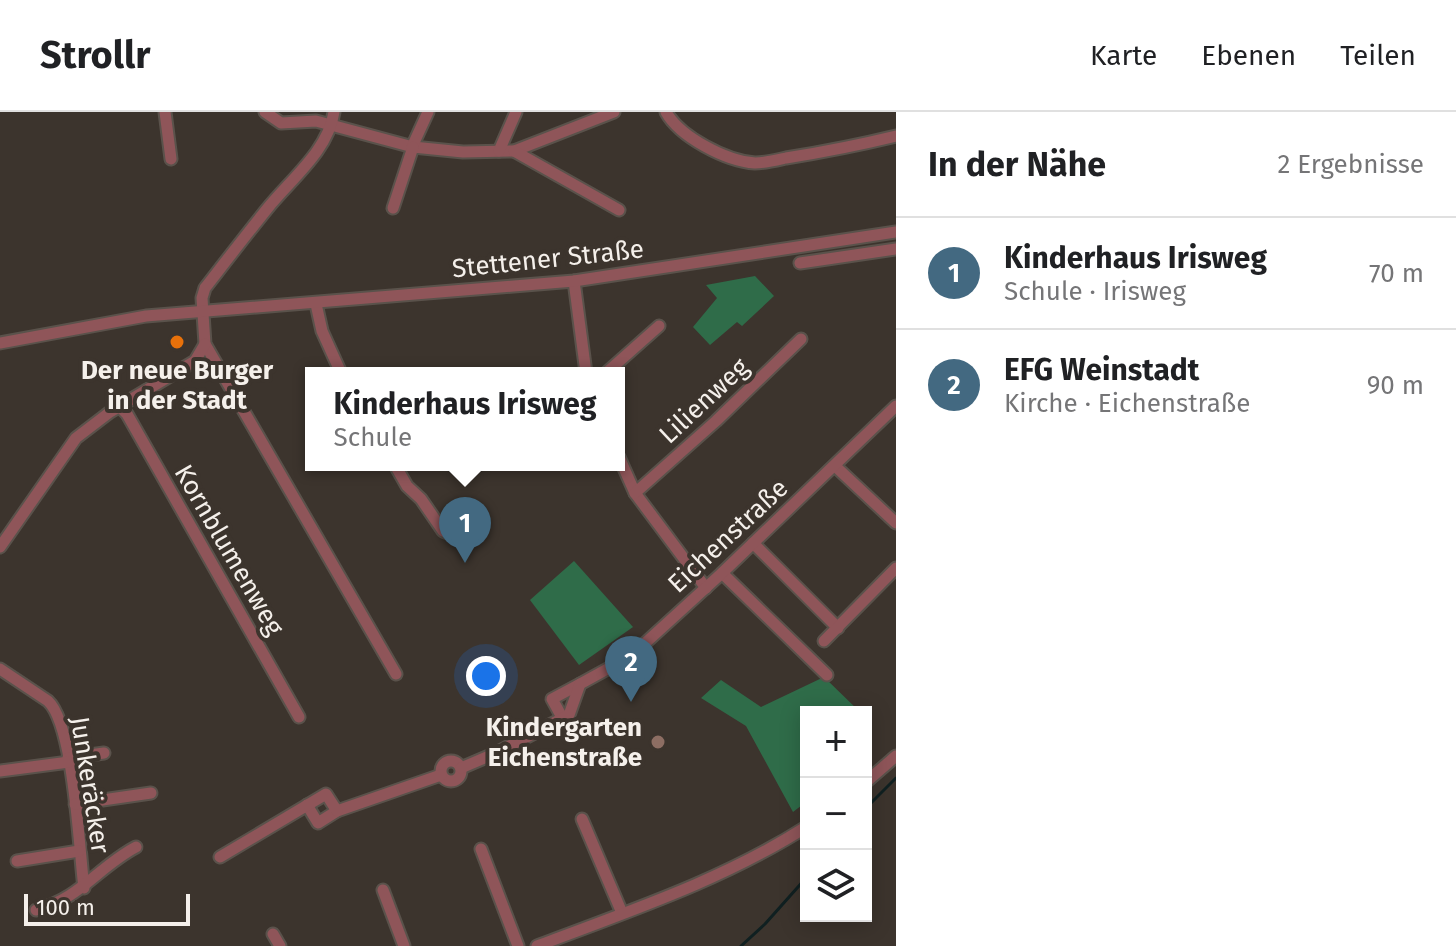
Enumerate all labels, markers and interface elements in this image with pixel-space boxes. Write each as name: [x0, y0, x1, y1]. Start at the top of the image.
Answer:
text: Strollr: [40, 32, 151, 78]
text: Karte: [1090, 39, 1157, 72]
text: Ebenen: [1201, 39, 1296, 72]
text: Teilen: [1340, 39, 1416, 72]
text: In der Nähe: [928, 144, 1106, 185]
text: 2 Ergebnisse: [1277, 149, 1424, 180]
street label: Stettener Straße: [451, 234, 645, 284]
text: Kinderhaus Irisweg: [1004, 240, 1267, 276]
text: 1: [948, 258, 960, 289]
text: 70 m: [1369, 258, 1424, 289]
text: Schule · Irisweg: [1004, 276, 1186, 307]
marker: Der neue Burger in der Stadt: [168, 333, 186, 351]
street label: Lilienweg: [653, 351, 756, 450]
text: EFG Weinstadt: [1004, 352, 1199, 388]
place label: Der neue Burger in der Stadt: [81, 355, 274, 416]
popup: [305, 367, 625, 471]
text: 2: [947, 370, 961, 401]
text: 90 m: [1367, 370, 1424, 401]
text: Kinderhaus Irisweg: [334, 386, 596, 422]
text: Kirche · Eichenstraße: [1004, 388, 1250, 419]
text: Schule: [334, 422, 412, 453]
street label: Kornblumenweg: [168, 459, 291, 641]
street label: Eichenstraße: [662, 473, 794, 599]
pin: 1: [439, 497, 491, 563]
pin: 2: [605, 636, 657, 702]
your location: [466, 656, 506, 696]
map controls: [800, 706, 872, 922]
button: +: [800, 706, 872, 778]
place label: Kindergarten Eichenstraße: [486, 712, 642, 773]
street label: Junkeräcker: [64, 714, 116, 856]
marker: Kindergarten Eichenstraße: [649, 733, 667, 751]
button: −: [800, 778, 872, 850]
button: layers: [800, 850, 872, 922]
scale bar: [24, 890, 190, 926]
text: 100 m: [36, 894, 95, 921]

